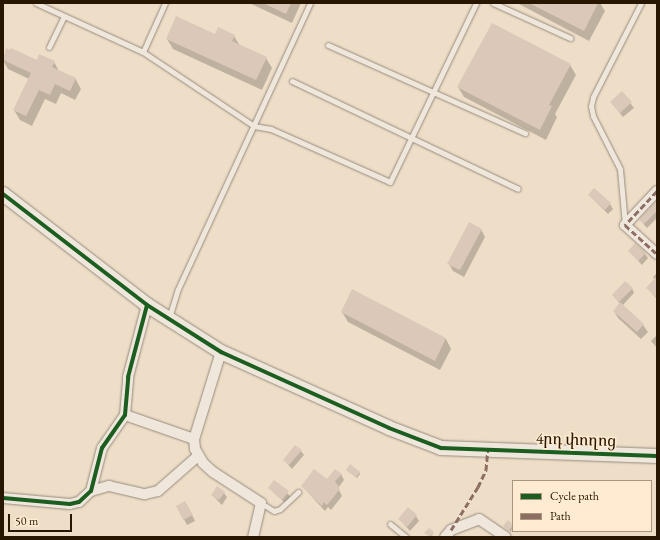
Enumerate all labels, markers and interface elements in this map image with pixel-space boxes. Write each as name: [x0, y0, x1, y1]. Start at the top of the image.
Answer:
street label: 4րդ փողոց: [535, 429, 617, 451]
legend: [512, 480, 652, 532]
text: Cycle path: [550, 488, 599, 504]
scale bar: [10, 506, 74, 532]
text: Path: [550, 508, 571, 524]
text: 50 m: [15, 513, 38, 529]

